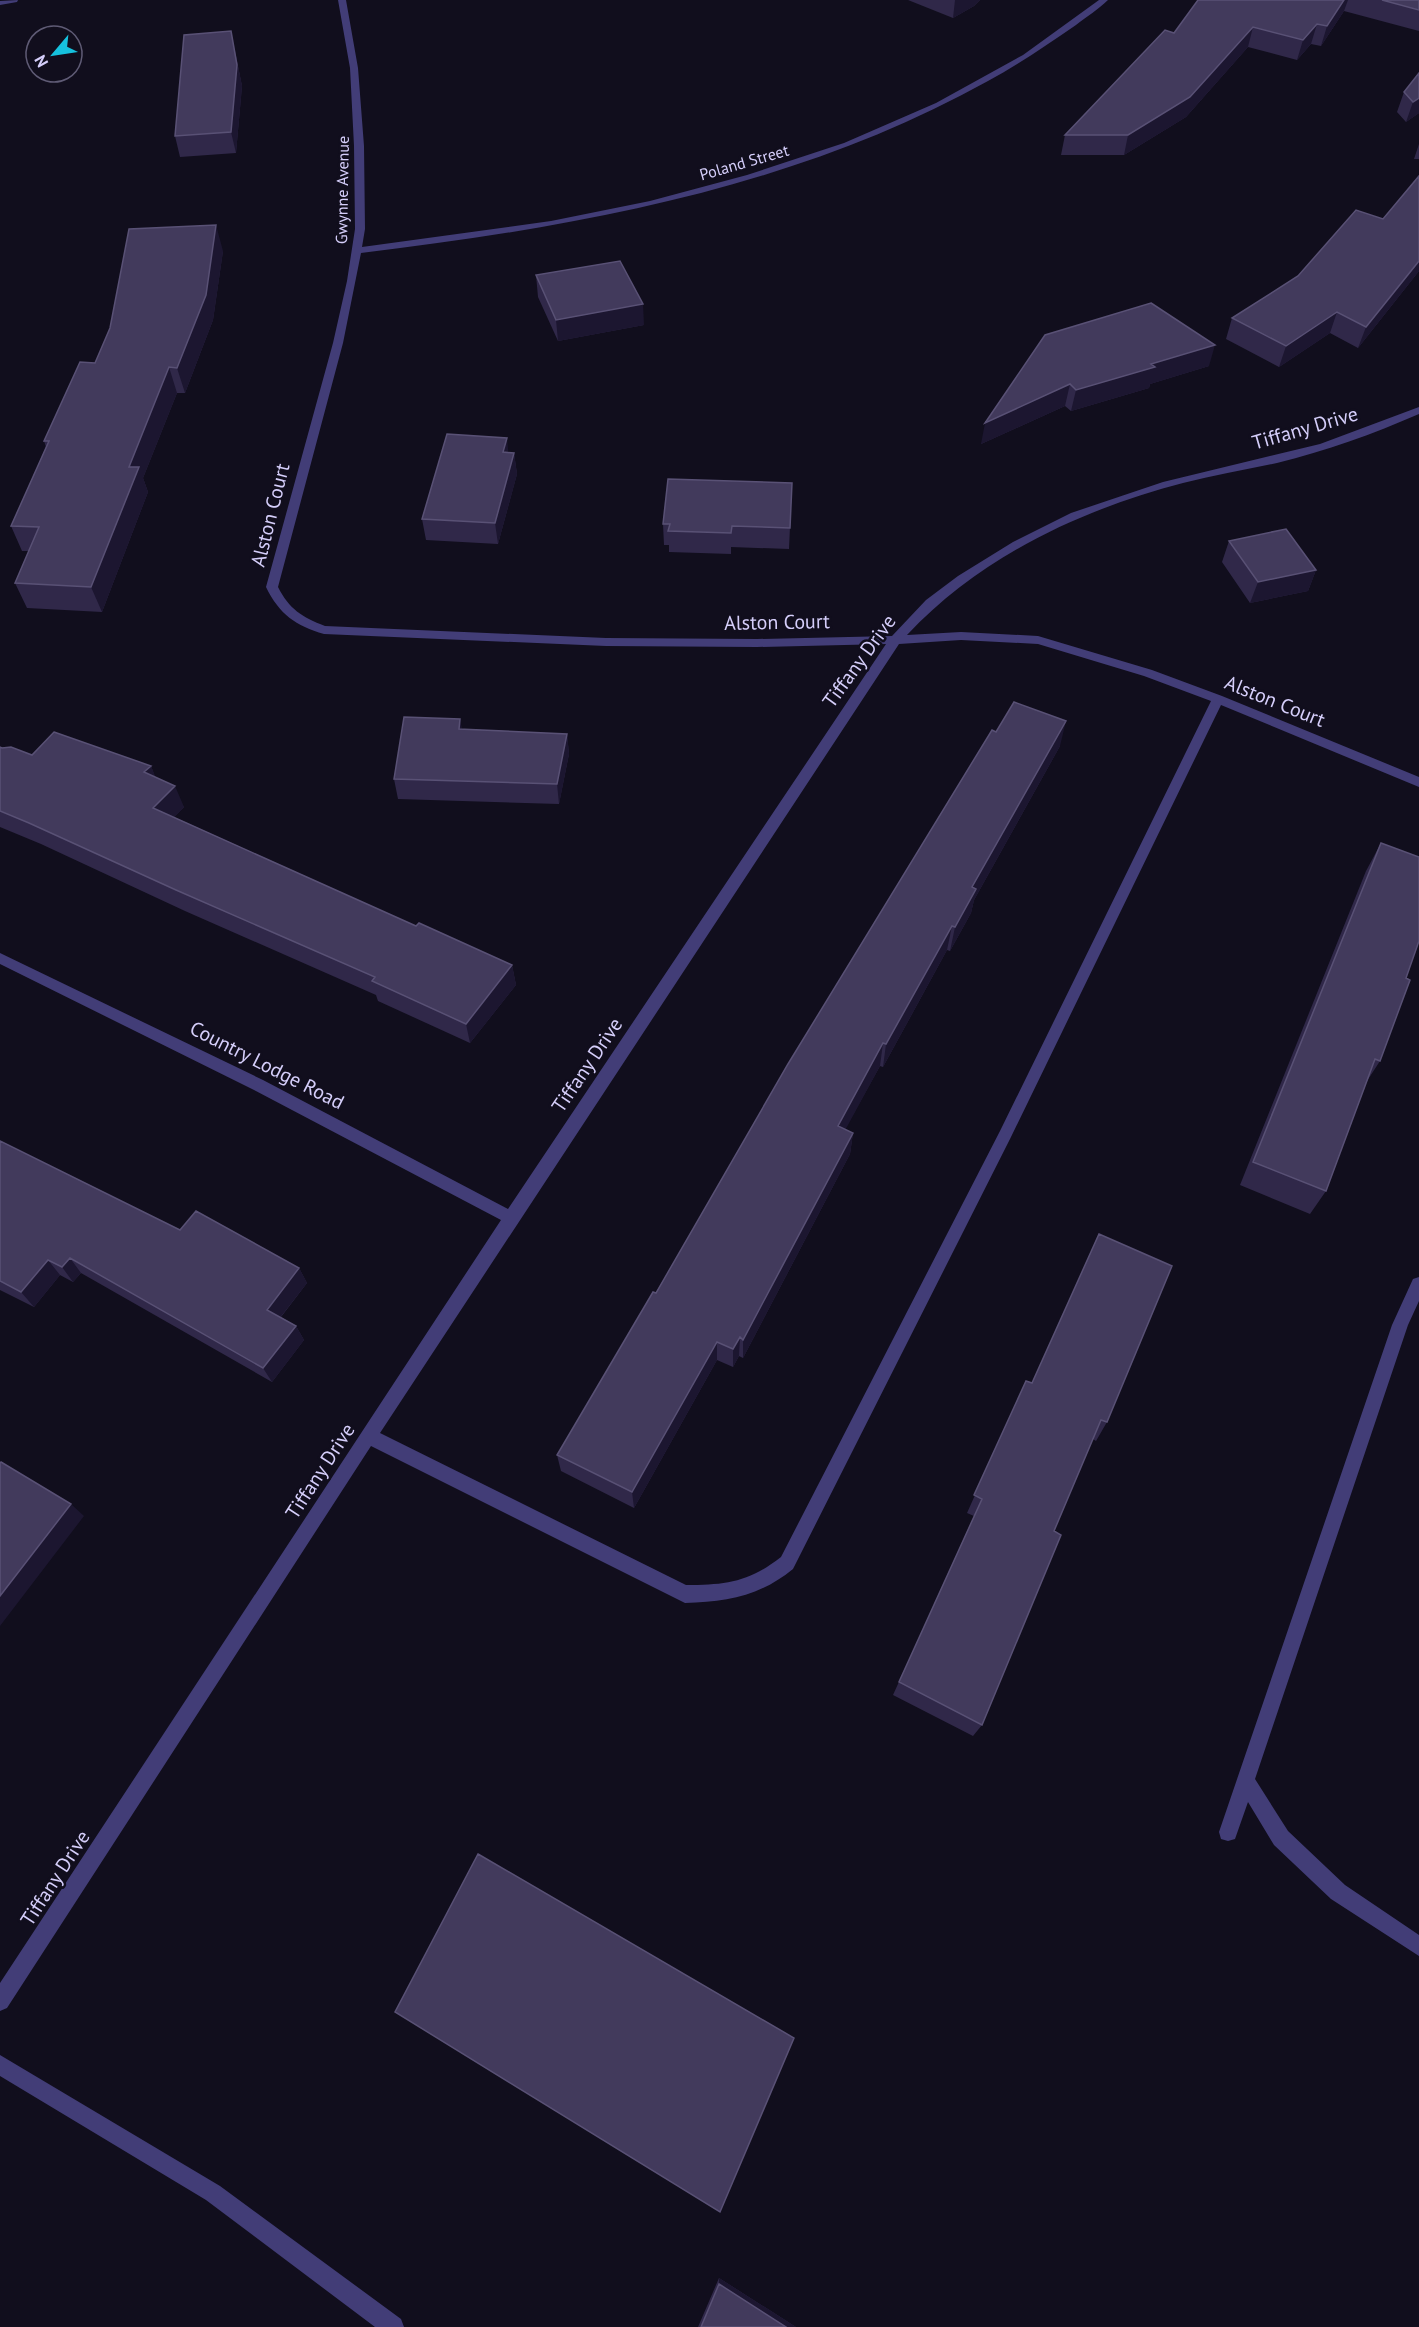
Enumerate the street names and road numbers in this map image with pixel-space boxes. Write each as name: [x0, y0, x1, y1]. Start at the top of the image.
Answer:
street label: Gwynne Avenue: [331, 136, 353, 244]
street label: Poland Street: [697, 140, 792, 184]
street label: Tiffany Drive: [1249, 401, 1361, 455]
street label: Alston Court: [245, 460, 295, 570]
street label: Alston Court: [724, 608, 830, 636]
street label: Tiffany Drive: [816, 609, 902, 713]
street label: Alston Court: [1221, 669, 1329, 733]
street label: Tiffany Drive: [546, 1013, 628, 1117]
street label: Country Lodge Road: [185, 1015, 349, 1115]
street label: Tiffany Drive: [279, 1418, 361, 1524]
street label: Tiffany Drive: [14, 1825, 96, 1931]

